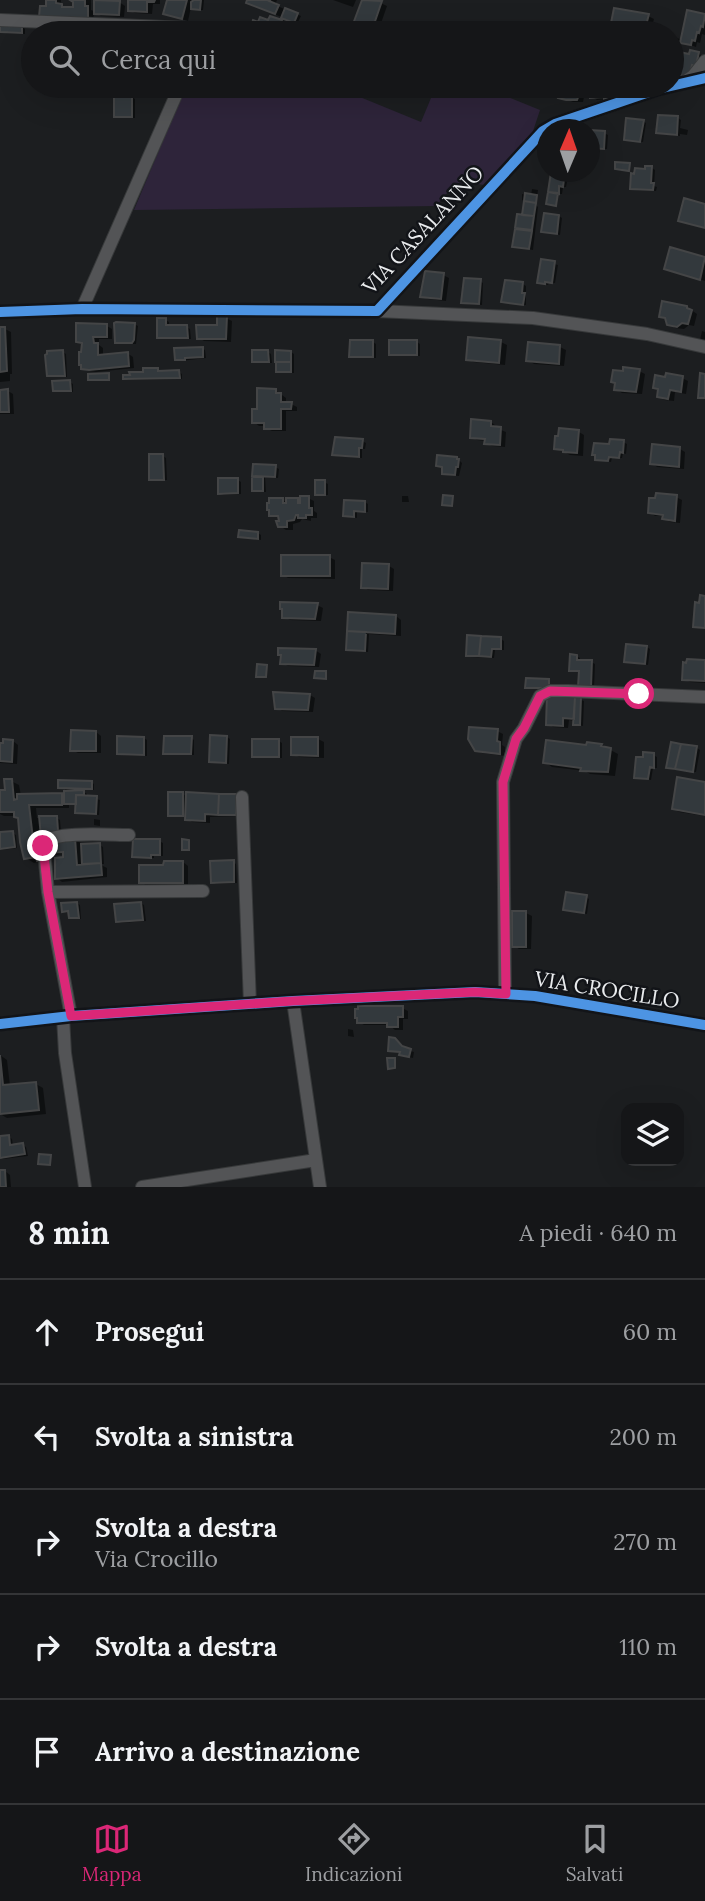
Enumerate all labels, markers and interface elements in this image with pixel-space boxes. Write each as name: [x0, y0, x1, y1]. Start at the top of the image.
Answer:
search box: [21, 21, 684, 98]
icon: search: [45, 41, 83, 79]
text: Cerca qui: [101, 43, 216, 76]
north arrow: [537, 119, 600, 182]
street label: VIA CASALANNO: [355, 160, 489, 300]
route start: [623, 678, 654, 709]
route end: [27, 830, 58, 861]
street label: VIA CROCILLO: [532, 965, 681, 1014]
map controls: [621, 1103, 684, 1166]
button: layers: [621, 1103, 684, 1166]
text: 8 min: [28, 1214, 110, 1252]
text: A piedi · 640 m: [519, 1218, 677, 1247]
icon: ahead: [28, 1313, 66, 1351]
text: Prosegui: [95, 1315, 204, 1348]
text: 60 m: [623, 1317, 677, 1346]
icon: left: [28, 1418, 66, 1456]
text: Svolta a sinistra: [95, 1420, 294, 1453]
text: 200 m: [609, 1422, 677, 1451]
text: Svolta a destra: [95, 1511, 277, 1544]
icon: right: [28, 1523, 66, 1561]
text: 270 m: [613, 1527, 677, 1556]
text: Via Crocillo: [95, 1544, 218, 1573]
icon: right: [28, 1628, 66, 1666]
text: Svolta a destra: [95, 1630, 277, 1663]
text: 110 m: [619, 1632, 677, 1661]
icon: arrive: [28, 1733, 66, 1771]
text: Arrivo a destinazione: [95, 1735, 360, 1768]
tab: Mappa: [82, 1820, 141, 1886]
tab: Indicazioni: [305, 1820, 402, 1886]
tab: Salvati: [566, 1820, 623, 1886]

